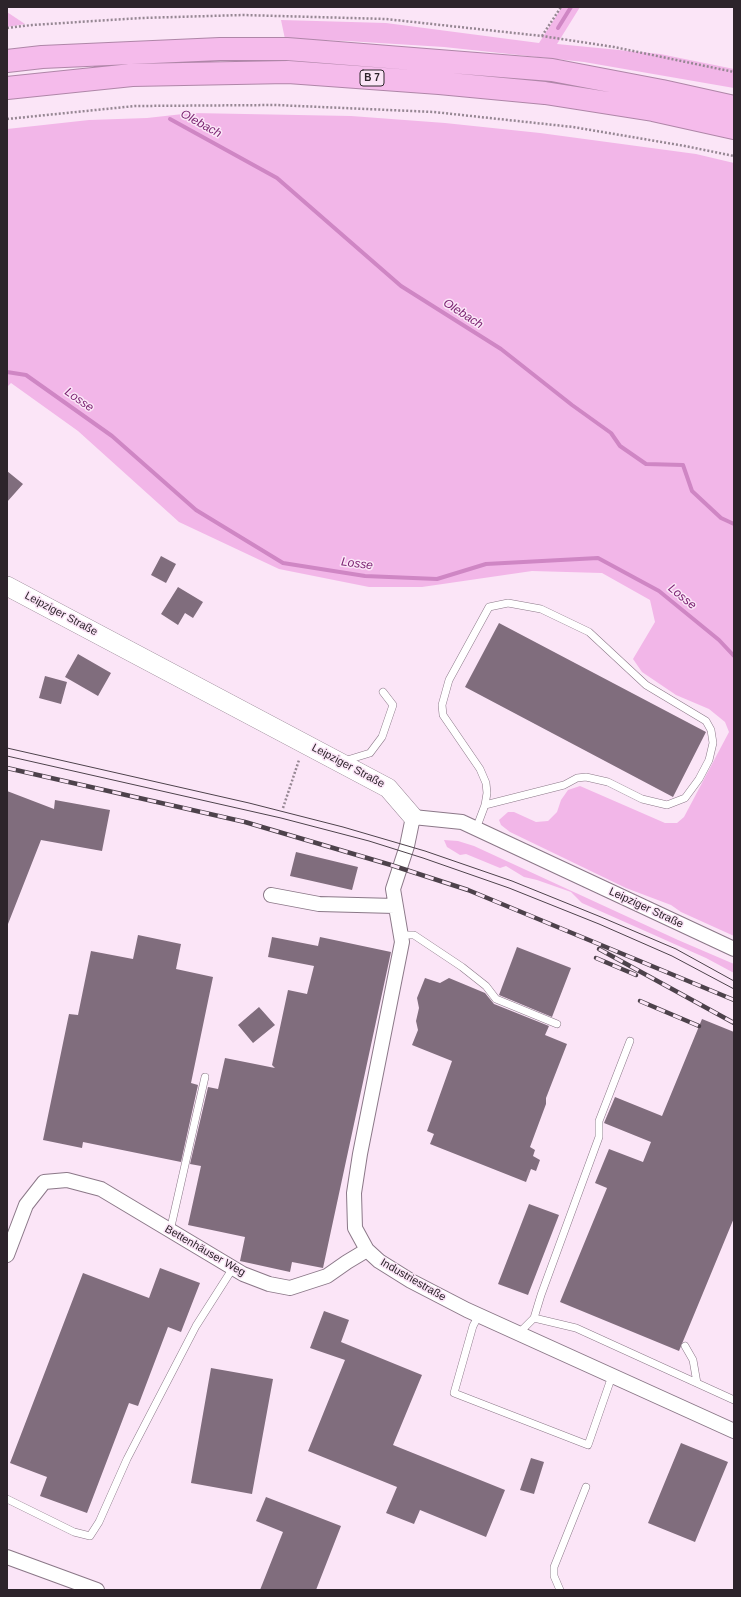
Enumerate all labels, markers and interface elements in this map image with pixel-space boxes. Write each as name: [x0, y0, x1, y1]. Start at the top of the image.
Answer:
road number: B 7: [360, 70, 384, 86]
water label: Olebach: [178, 107, 224, 141]
water label: Olebach: [440, 296, 486, 332]
water label: Losse: [62, 385, 96, 415]
water label: Losse: [340, 555, 374, 573]
water label: Losse: [665, 581, 699, 613]
street label: Leipziger Straße: [22, 589, 100, 639]
street label: Leipziger Straße: [309, 741, 387, 791]
street label: Leipziger Straße: [607, 885, 685, 931]
street label: Bettenhäuser Weg: [162, 1223, 248, 1279]
street label: Industriestraße: [378, 1256, 448, 1304]

